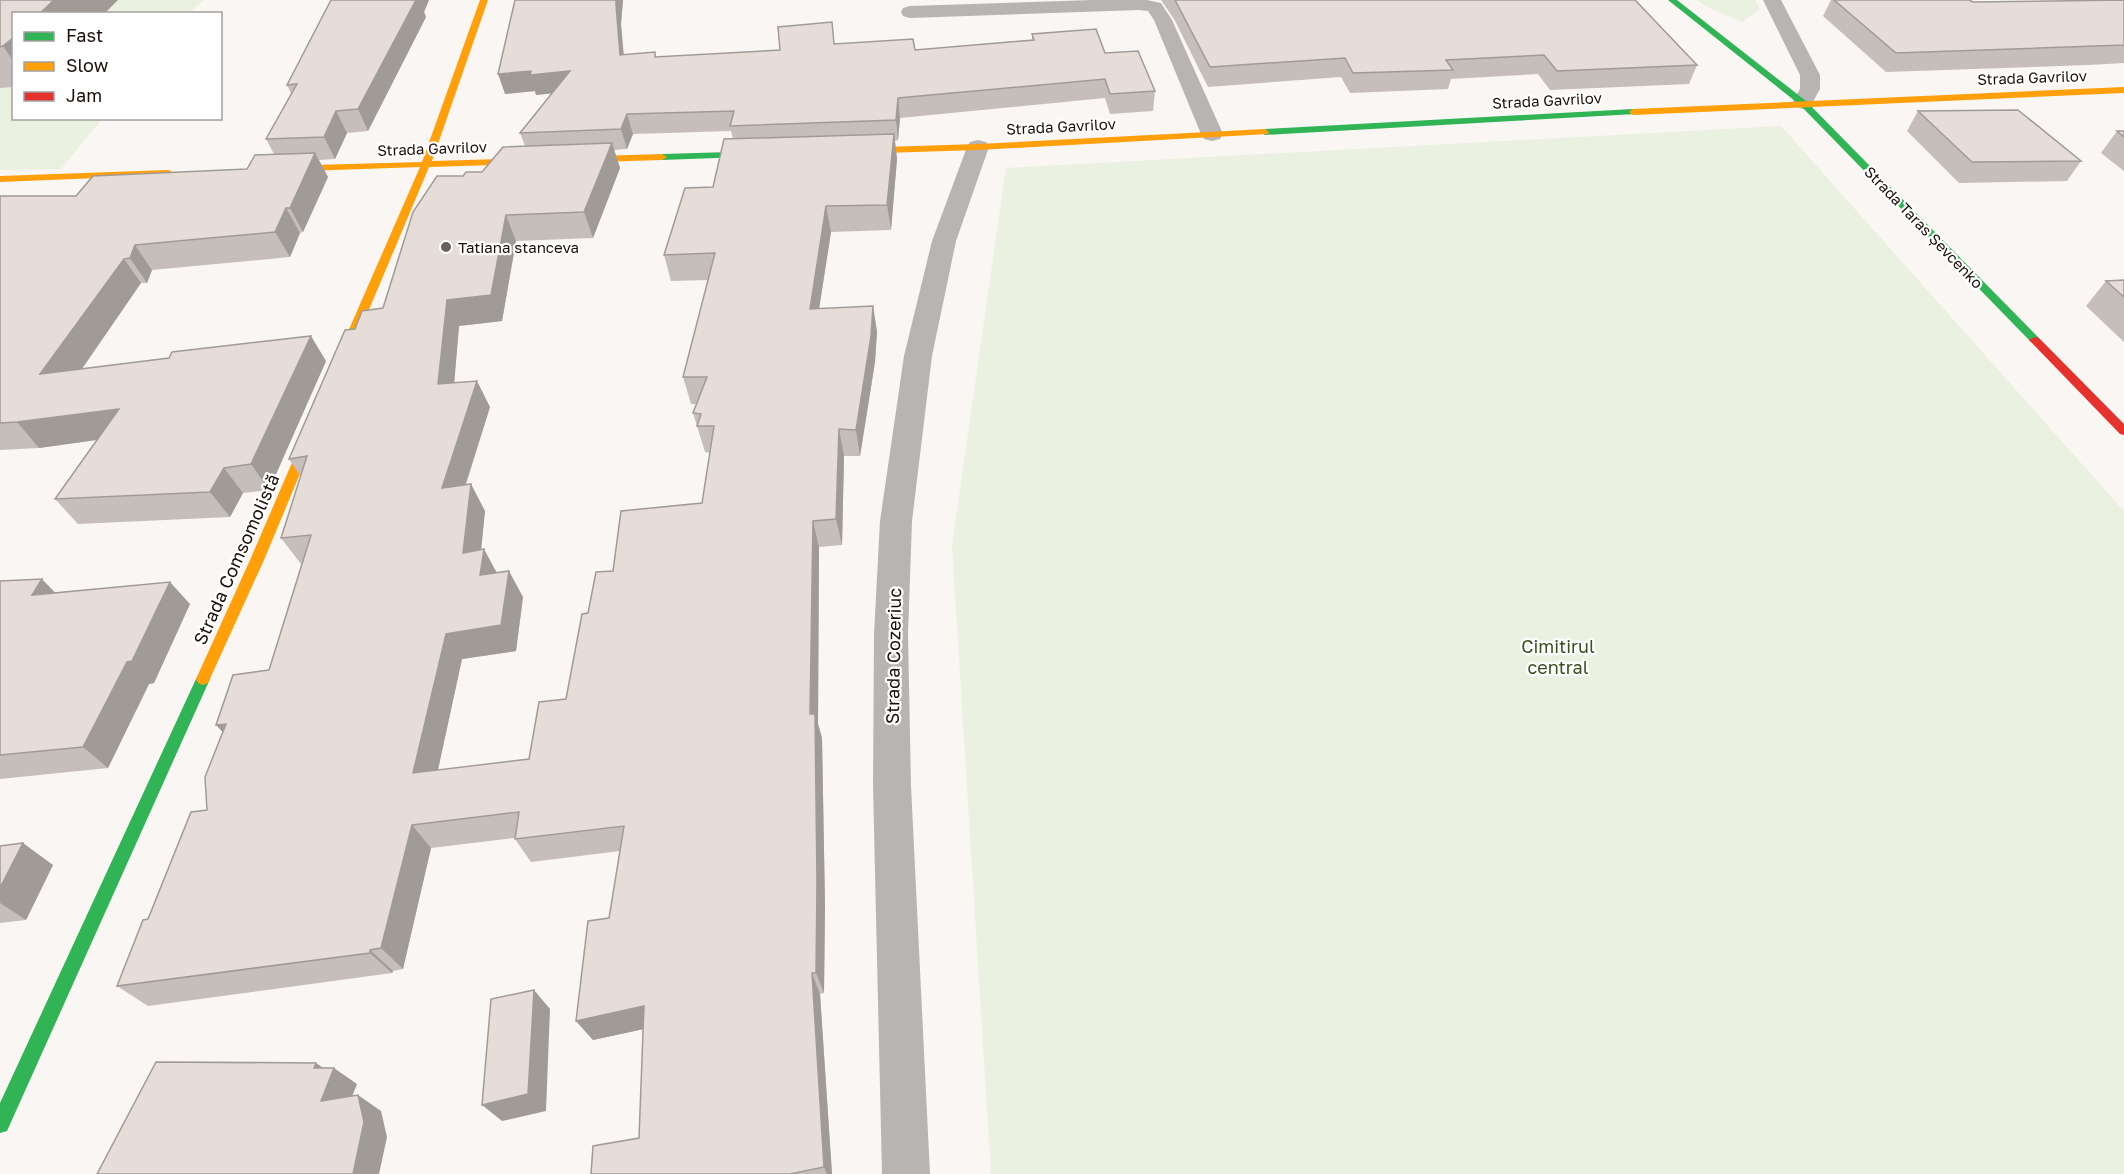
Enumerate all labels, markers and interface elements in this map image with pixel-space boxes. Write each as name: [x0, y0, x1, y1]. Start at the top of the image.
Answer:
legend: [12, 12, 222, 120]
text: Fast: [66, 24, 103, 46]
text: Slow: [66, 54, 109, 76]
street label: Strada Gavrilov: [1977, 66, 2088, 88]
text: Jam: [66, 84, 102, 106]
street label: Strada Gavrilov: [1492, 88, 1603, 112]
street label: Strada Gavrilov: [1006, 114, 1117, 138]
street label: Strada Gavrilov: [377, 137, 488, 159]
street label: Strada Taras Șevcenko: [1861, 162, 1987, 292]
place label: Tatiana stanceva: [458, 238, 579, 256]
marker: Tatiana stanceva: [439, 240, 453, 254]
street label: Strada Comsomolistă: [188, 470, 284, 648]
street label: Strada Cozeriuc: [881, 587, 905, 724]
park label: Cimitirul central: [1521, 635, 1595, 678]

